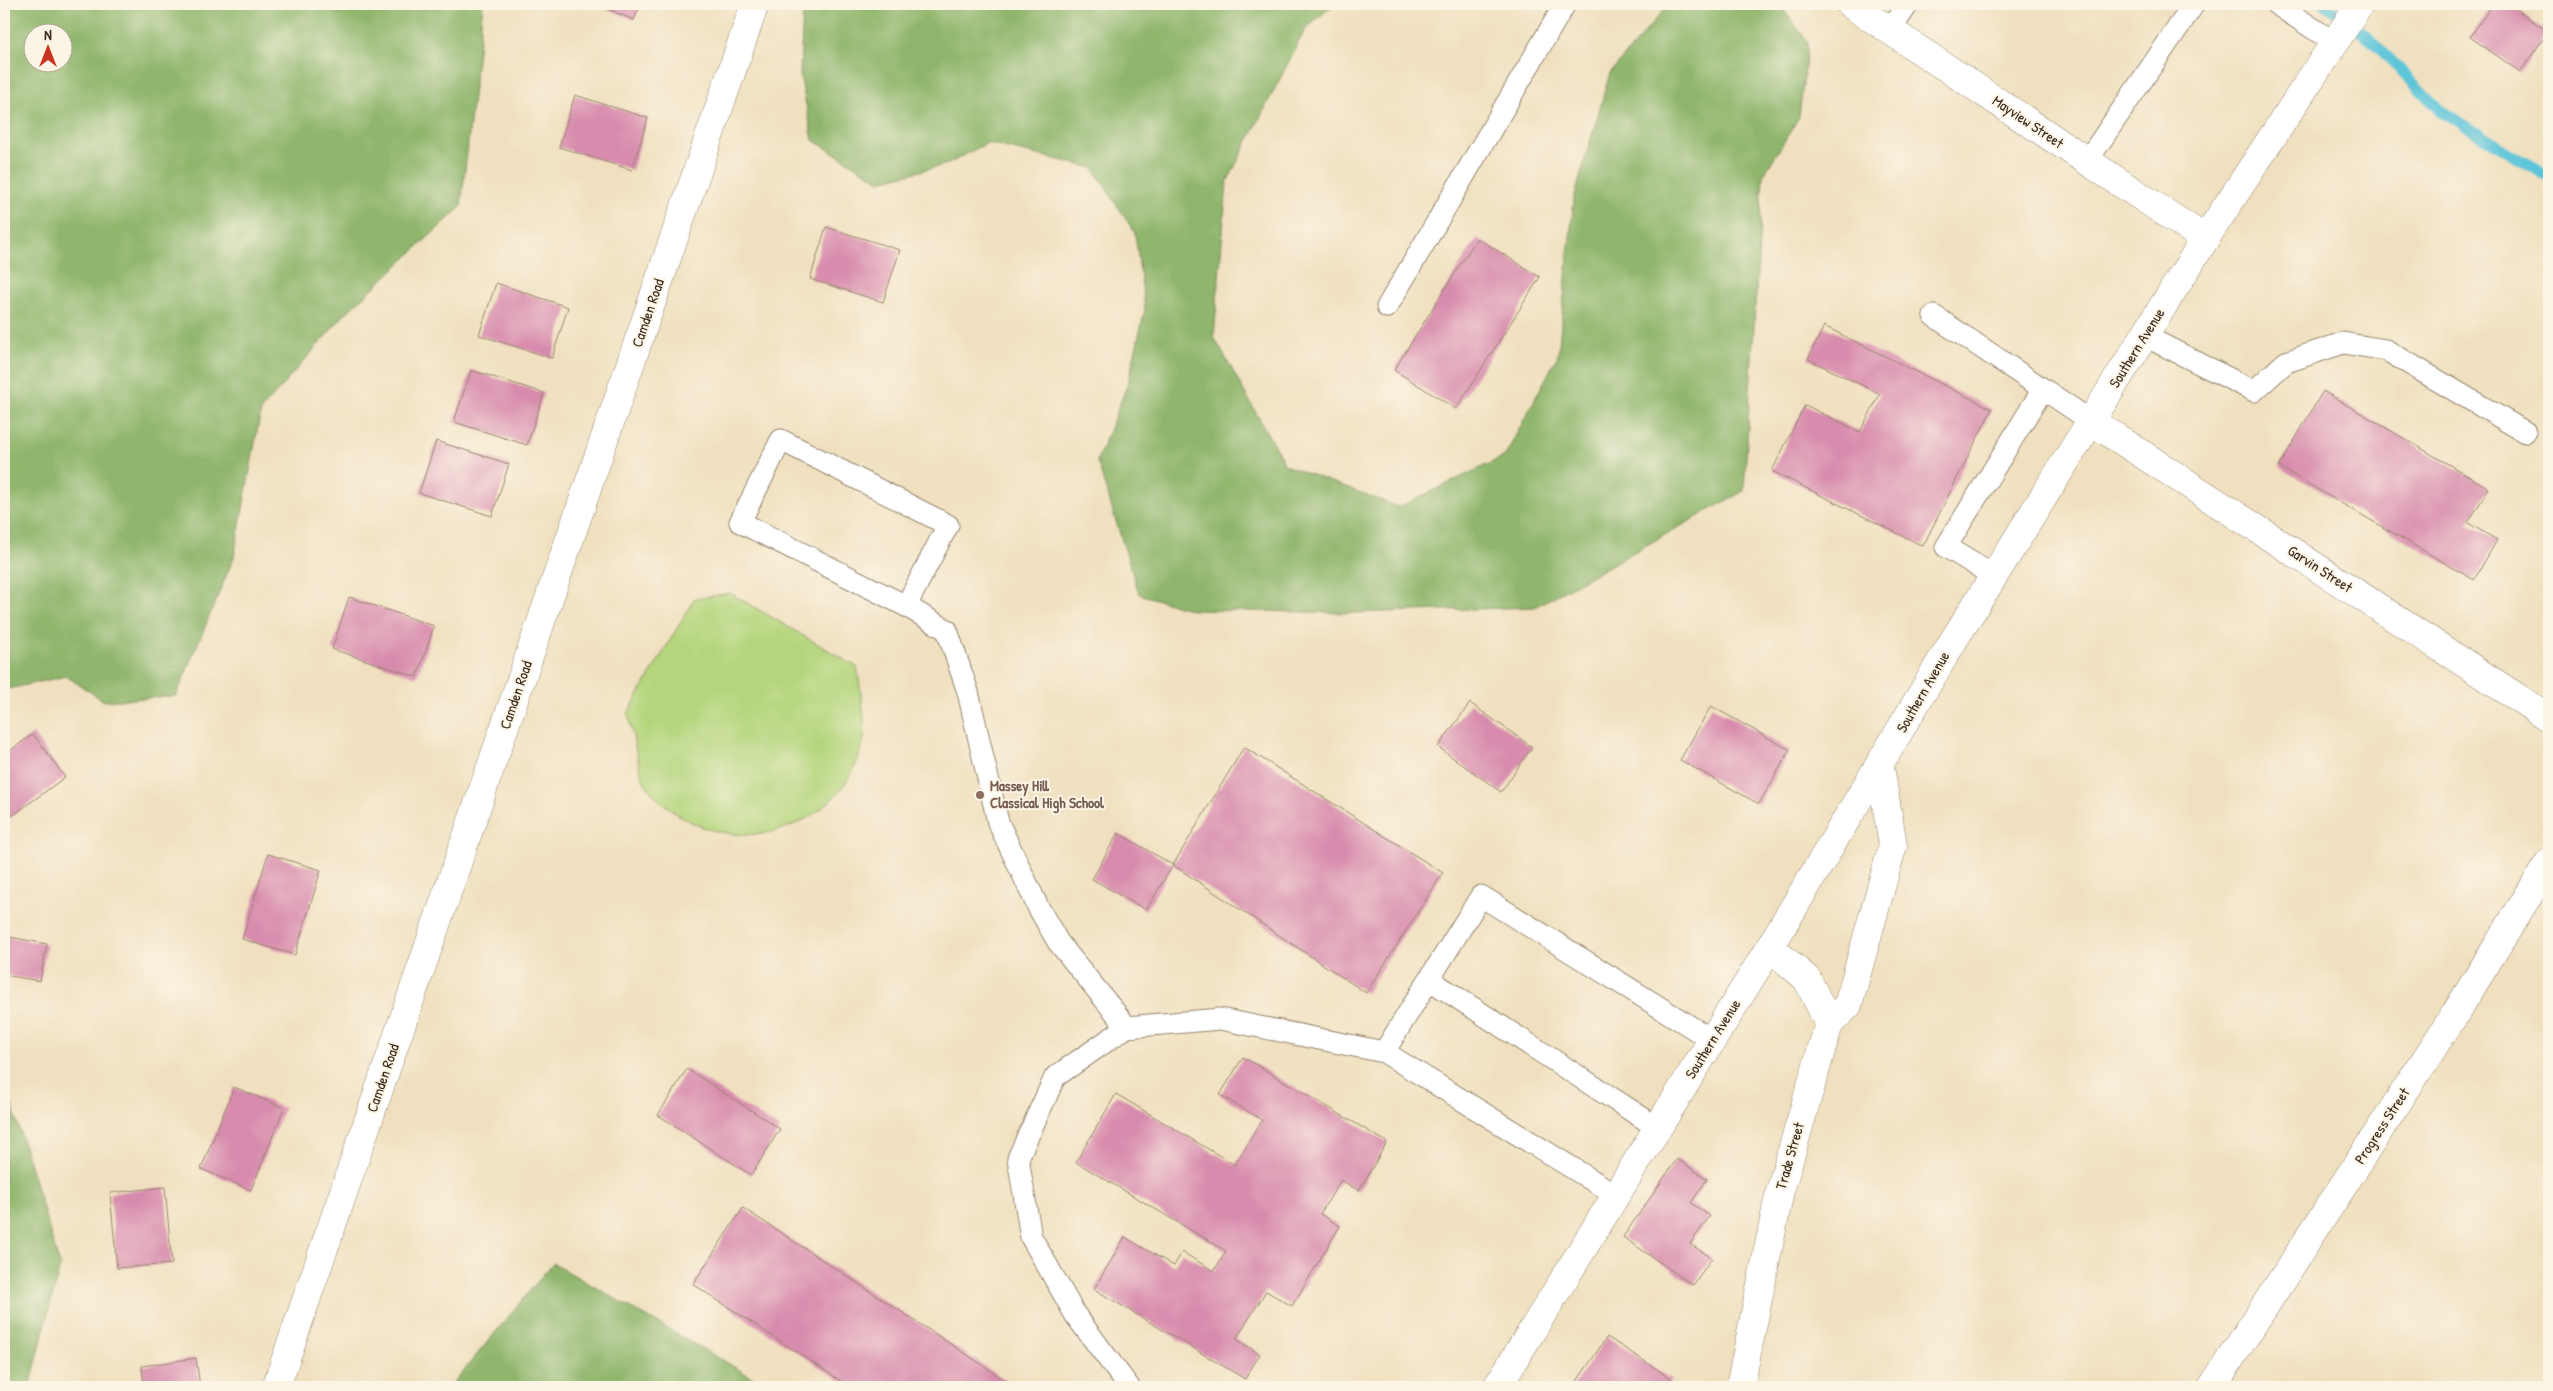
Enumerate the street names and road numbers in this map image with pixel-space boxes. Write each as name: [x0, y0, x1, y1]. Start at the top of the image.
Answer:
street label: Mayview Street: [1989, 90, 2069, 154]
street label: Camden Road: [626, 276, 669, 350]
street label: Southern Avenue: [2104, 304, 2169, 392]
street label: Garvin Street: [2284, 540, 2357, 598]
street label: Southern Avenue: [1891, 647, 1954, 736]
street label: Camden Road: [494, 658, 537, 732]
street label: Southern Avenue: [1680, 995, 1745, 1083]
street label: Camden Road: [361, 1041, 404, 1115]
street label: Progress Street: [2349, 1083, 2415, 1168]
street label: Trade Street: [1770, 1119, 1809, 1192]

